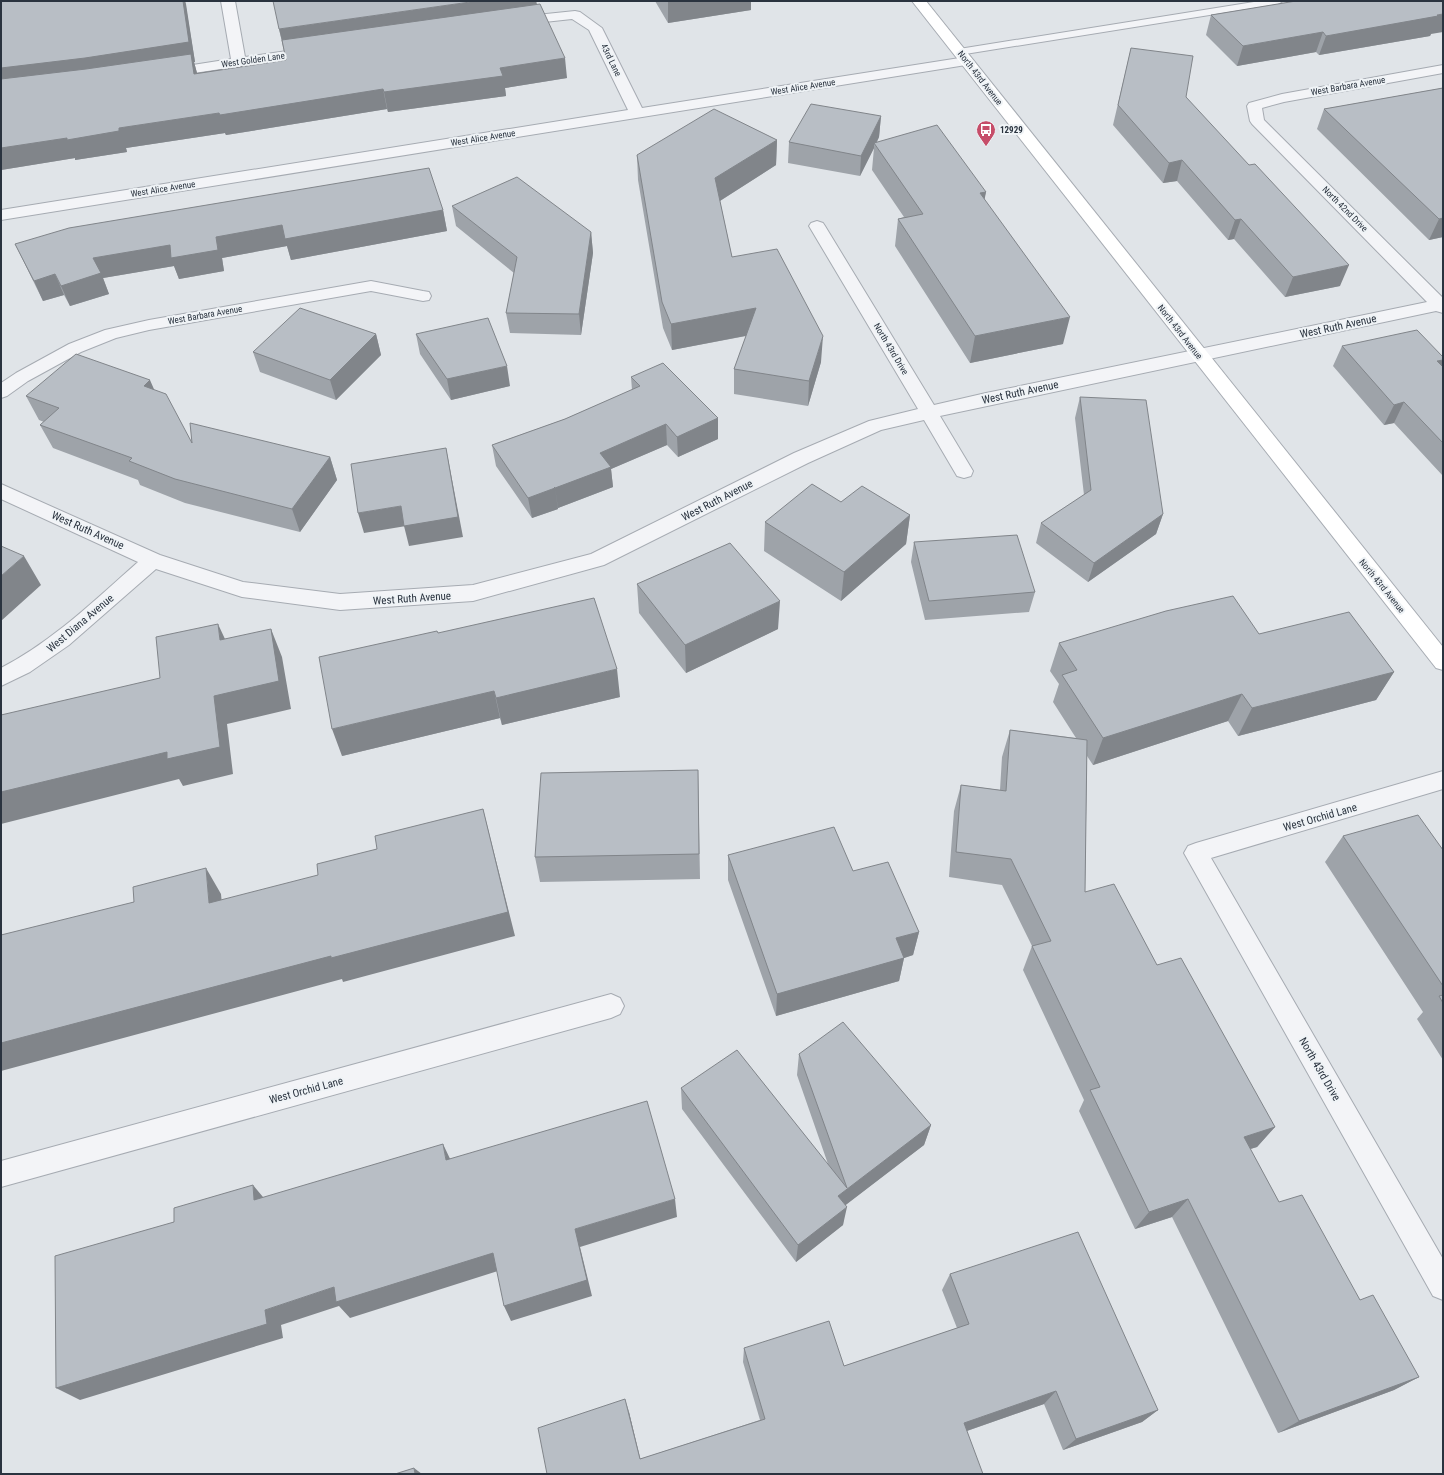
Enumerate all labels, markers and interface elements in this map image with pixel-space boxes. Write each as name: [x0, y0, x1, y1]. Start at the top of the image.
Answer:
street label: 43rd Lane: [599, 42, 623, 78]
street label: North 43rd Avenue: [956, 49, 1004, 107]
street label: West Golden Lane: [221, 51, 285, 69]
street label: West Barbara Avenue: [1310, 75, 1386, 97]
street label: West Alice Avenue: [770, 77, 836, 97]
bus stop icon: 12929: [975, 119, 997, 147]
place label: 12929: [1000, 125, 1023, 135]
street label: West Alice Avenue: [450, 128, 516, 148]
street label: West Alice Avenue: [130, 179, 196, 199]
street label: North 42nd Drive: [1320, 184, 1370, 234]
street label: North 43rd Avenue: [1156, 303, 1204, 361]
street label: West Barbara Avenue: [167, 304, 243, 326]
street label: West Ruth Avenue: [1299, 312, 1378, 341]
street label: North 43rd Drive: [872, 321, 910, 377]
street label: West Ruth Avenue: [981, 378, 1060, 407]
street label: West Ruth Avenue: [679, 477, 755, 524]
street label: West Ruth Avenue: [49, 509, 126, 552]
street label: North 43rd Avenue: [1357, 557, 1407, 615]
street label: West Ruth Avenue: [373, 589, 451, 608]
street label: West Diana Avenue: [44, 592, 116, 655]
street label: West Orchid Lane: [1282, 801, 1358, 834]
street label: North 43rd Drive: [1296, 1035, 1343, 1103]
street label: West Orchid Lane: [268, 1074, 344, 1107]

